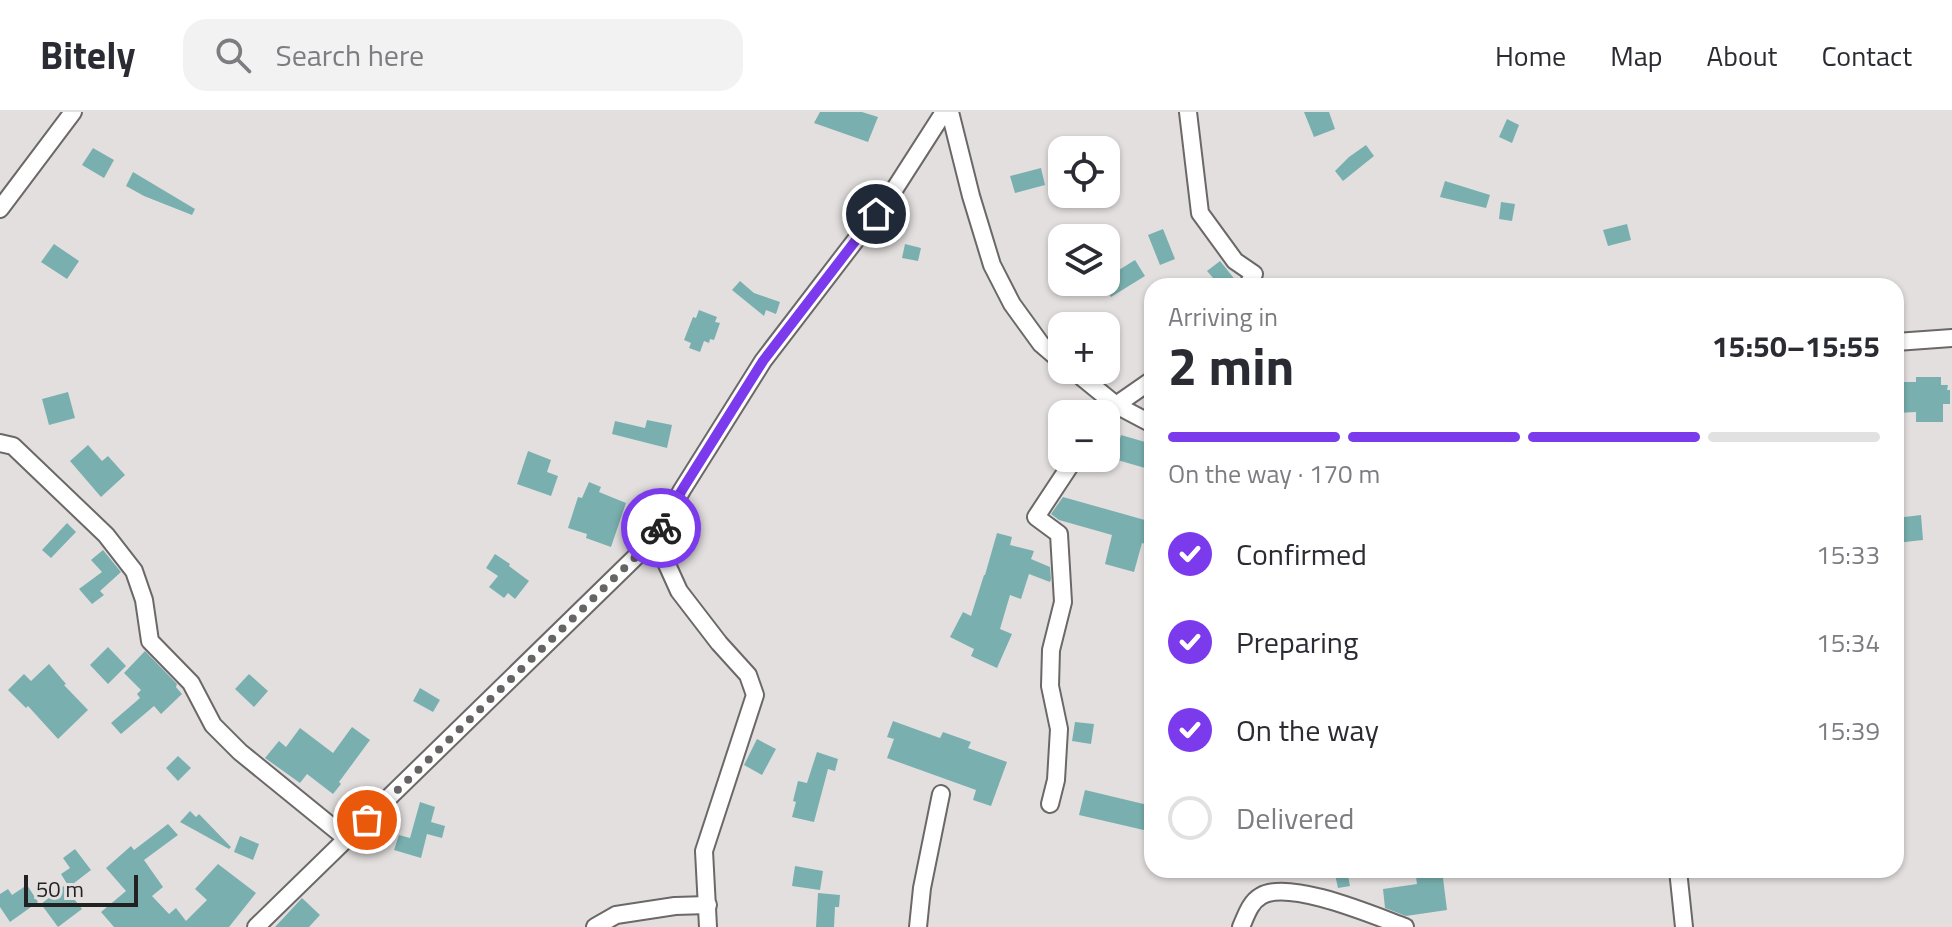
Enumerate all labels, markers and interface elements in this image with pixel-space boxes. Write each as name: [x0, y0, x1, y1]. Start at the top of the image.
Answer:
search box: [183, 19, 743, 91]
text: Bitely: [40, 26, 135, 84]
text: Search here: [275, 32, 424, 78]
icon: search: [211, 33, 255, 77]
text: Home: [1495, 34, 1566, 77]
text: Map: [1610, 34, 1663, 77]
text: About: [1707, 34, 1777, 77]
text: Contact: [1821, 34, 1912, 77]
map controls: [1048, 136, 1120, 472]
button: locate: [1048, 136, 1120, 208]
pin: [842, 180, 910, 248]
icon: home: [854, 192, 898, 236]
button: layers: [1048, 224, 1120, 296]
text: Arriving in: [1168, 297, 1278, 336]
button: +: [1048, 312, 1120, 384]
text: 15:50–15:55: [1712, 323, 1880, 369]
text: 2 min: [1168, 326, 1294, 405]
button: −: [1048, 400, 1120, 472]
text: On the way · 170 m: [1168, 454, 1380, 493]
courier: [621, 488, 701, 568]
icon: bike: [639, 506, 683, 550]
text: Confirmed: [1236, 531, 1367, 577]
icon: check: [1168, 532, 1212, 576]
text: 15:33: [1816, 535, 1880, 574]
text: Preparing: [1236, 619, 1358, 665]
icon: check: [1168, 620, 1212, 664]
text: 15:34: [1816, 623, 1880, 662]
text: On the way: [1236, 707, 1379, 753]
icon: check: [1168, 708, 1212, 752]
text: 15:39: [1816, 711, 1880, 750]
pin: [333, 786, 401, 854]
text: Delivered: [1236, 795, 1354, 841]
icon: bag: [345, 798, 389, 842]
scale bar: [24, 871, 138, 907]
text: 50 m: [36, 872, 84, 906]

